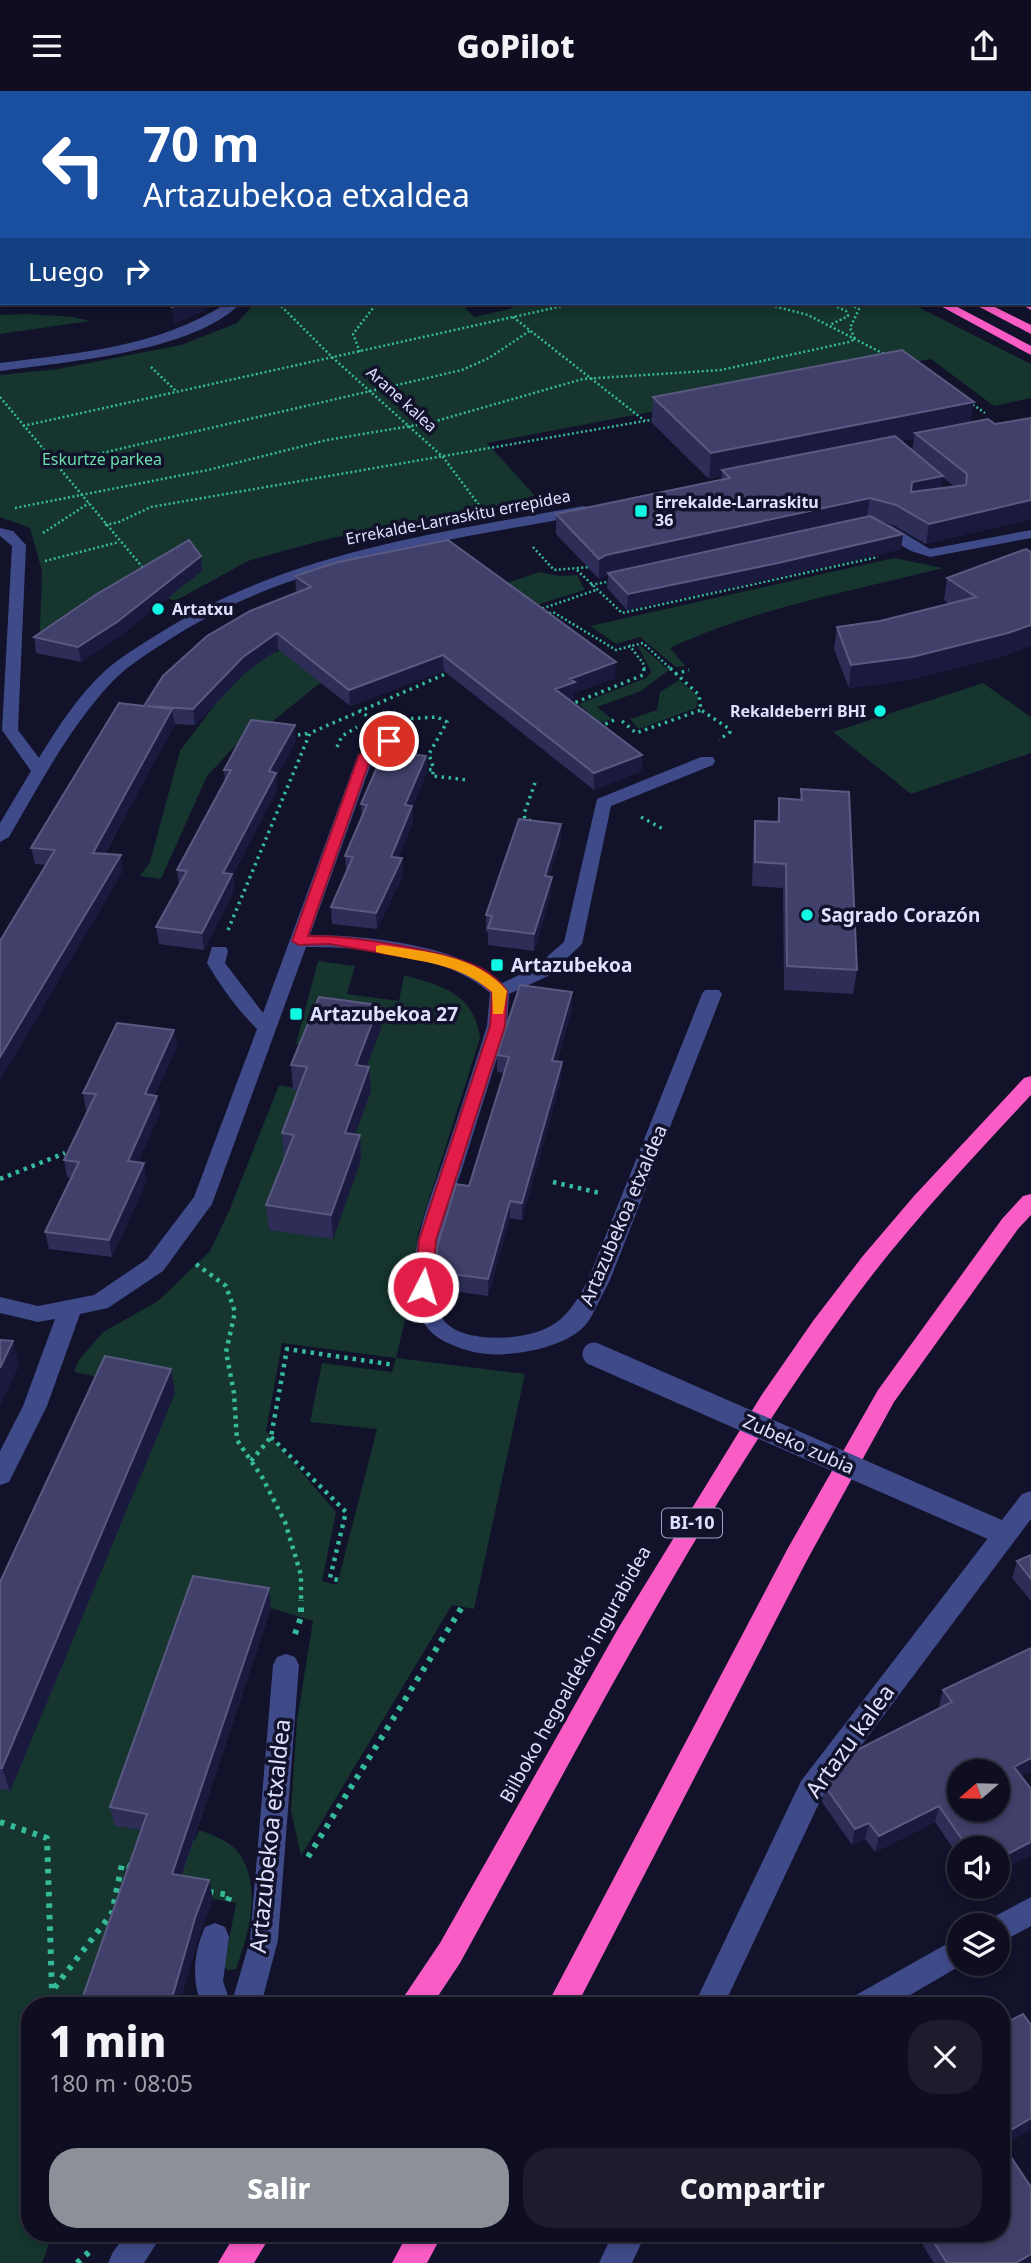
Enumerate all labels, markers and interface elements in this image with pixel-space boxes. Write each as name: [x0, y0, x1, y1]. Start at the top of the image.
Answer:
text: GoPilot: [457, 24, 574, 67]
icon: menu: [28, 27, 66, 65]
icon: share: [965, 27, 1003, 65]
text: 70 m: [143, 110, 260, 176]
icon: left: [28, 119, 119, 210]
text: Artazubekoa etxaldea: [143, 173, 470, 216]
icon: right: [118, 252, 156, 290]
text: Luego: [28, 253, 104, 289]
street label: Arane kalea: [362, 361, 442, 437]
park label: Eskurtze parkea: [42, 448, 162, 470]
street label: Errekalde-Larraskitu errepidea: [344, 484, 572, 550]
place label: Errekalde-Larraskitu 36: [655, 491, 819, 531]
marker: Errekalde-Larraskitu 36: [633, 503, 649, 519]
place label: Artatxu: [172, 598, 233, 620]
marker: Artatxu: [150, 601, 166, 617]
place label: Rekaldeberri BHI: [730, 700, 866, 722]
marker: Rekaldeberri BHI: [872, 703, 888, 719]
pin: [359, 711, 419, 771]
icon: arrive: [370, 722, 408, 760]
place label: Sagrado Corazón: [821, 902, 980, 928]
marker: Sagrado Corazón: [799, 907, 815, 923]
place label: Artazubekoa: [511, 952, 632, 978]
marker: Artazubekoa: [489, 957, 505, 973]
place label: Artazubekoa 27: [310, 1001, 458, 1027]
marker: Artazubekoa 27: [288, 1006, 304, 1022]
street label: Artazubekoa etxaldea: [573, 1121, 673, 1309]
position arrow: [386, 1250, 460, 1324]
street label: Zubeko zubia: [739, 1408, 859, 1480]
road number: BI-10: [662, 1509, 722, 1538]
street label: Bilboko hegoaldeko ingurabidea: [493, 1541, 657, 1807]
street label: Artazu kalea: [797, 1677, 901, 1804]
street label: Artazubekoa etxaldea: [241, 1717, 297, 1954]
north arrow: [947, 1759, 1010, 1822]
map controls: [947, 1759, 1010, 1976]
button: sound: [947, 1836, 1010, 1899]
button: layers: [947, 1913, 1010, 1976]
text: 1 min: [49, 2012, 166, 2069]
button: close: [908, 2020, 982, 2094]
text: 180 m · 08:05: [49, 2067, 193, 2099]
button: Salir: [49, 2148, 509, 2228]
button: Compartir: [523, 2148, 982, 2228]

